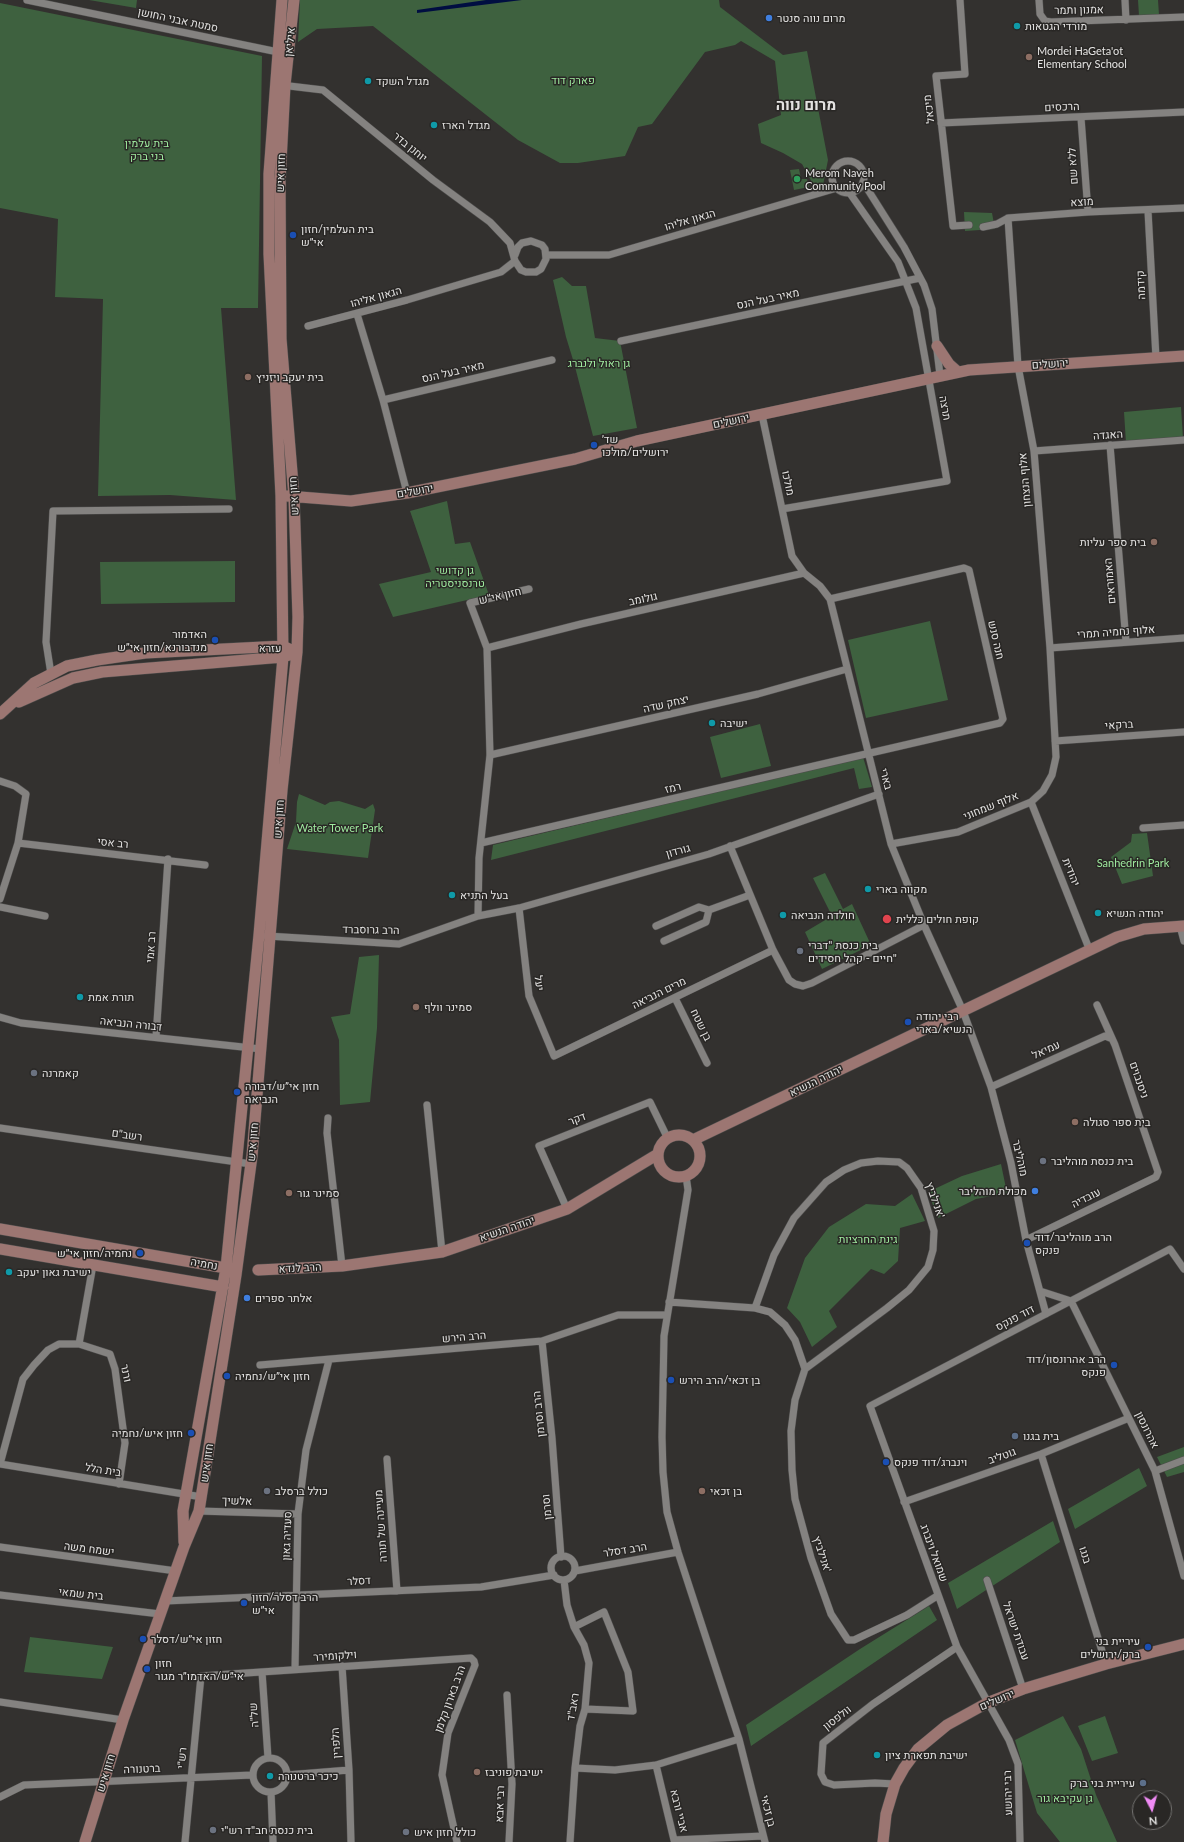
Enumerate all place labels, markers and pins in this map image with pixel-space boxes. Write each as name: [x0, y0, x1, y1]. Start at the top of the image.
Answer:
place label: מרום נווה סנטר: [777, 11, 845, 25]
marker: מרום נווה סנטר: [764, 13, 774, 23]
place label: מורדי הגטאות: [1025, 19, 1087, 33]
marker: מורדי הגטאות: [1012, 21, 1022, 31]
place label: Mordei HaGeta'ot Elementary School: [1037, 44, 1127, 70]
marker: Mordei HaGeta'ot Elementary School: [1024, 52, 1034, 62]
place label: מגדל השקד: [376, 74, 429, 88]
marker: מגדל השקד: [363, 76, 373, 86]
place label: מגדל הארז: [442, 118, 490, 132]
marker: מגדל הארז: [429, 120, 439, 130]
place label: Merom Naveh Community Pool: [805, 166, 885, 192]
marker: Merom Naveh Community Pool: [792, 174, 802, 184]
place label: בית העלמין/חזון אי״ש: [301, 222, 374, 248]
marker: בית העלמין/חזון אי״ש: [288, 230, 298, 240]
place label: בית יעקב ויזניץ: [256, 370, 324, 384]
marker: בית יעקב ויזניץ: [243, 372, 253, 382]
place label: שד׳ ירושלים/מולכו: [602, 432, 669, 458]
marker: שד׳ ירושלים/מולכו: [589, 440, 599, 450]
place label: בית ספר עליות: [1080, 535, 1146, 549]
marker: בית ספר עליות: [1149, 537, 1159, 547]
place label: האדמור מנדבורנא/חזון אי״ש: [117, 627, 207, 653]
marker: האדמור מנדבורנא/חזון אי״ש: [210, 635, 220, 645]
place label: ישיבה: [720, 716, 748, 730]
marker: ישיבה: [707, 718, 717, 728]
place label: מקווה בארי: [876, 882, 927, 896]
marker: מקווה בארי: [863, 884, 873, 894]
place label: בעל התניא: [460, 888, 508, 902]
marker: בעל התניא: [447, 890, 457, 900]
place label: יהודה הנשיא: [1106, 906, 1164, 920]
place label: חולדה הנביאה: [791, 908, 855, 922]
marker: יהודה הנשיא: [1093, 908, 1103, 918]
marker: חולדה הנביאה: [778, 910, 788, 920]
place label: קופת חולים כללית: [896, 912, 979, 926]
marker: קופת חולים כללית: [881, 913, 893, 925]
place label: בית כנסת "דברי חיים - קהל חסידים": [808, 938, 897, 964]
marker: בית כנסת "דברי חיים - קהל חסידים": [795, 946, 805, 956]
place label: תורת אמת: [88, 990, 134, 1004]
marker: תורת אמת: [75, 992, 85, 1002]
place label: סמינר וולף: [424, 1000, 472, 1014]
marker: סמינר וולף: [411, 1002, 421, 1012]
place label: רבי יהודה הנשיא/בארי: [916, 1009, 972, 1035]
marker: רבי יהודה הנשיא/בארי: [903, 1017, 913, 1027]
place label: קאמרנה: [42, 1066, 79, 1080]
marker: קאמרנה: [29, 1068, 39, 1078]
place label: חזון אי״ש/דבורה הנביאה: [245, 1079, 319, 1105]
marker: חזון אי״ש/דבורה הנביאה: [232, 1087, 242, 1097]
place label: בית ספר סגולה: [1083, 1115, 1151, 1129]
marker: בית ספר סגולה: [1070, 1117, 1080, 1127]
place label: בית כנסת מוהליבר: [1051, 1154, 1133, 1168]
marker: בית כנסת מוהליבר: [1038, 1156, 1048, 1166]
place label: מכולת מוהליבר: [959, 1184, 1027, 1198]
place label: סמינר גור: [297, 1186, 339, 1200]
marker: מכולת מוהליבר: [1030, 1186, 1040, 1196]
marker: סמינר גור: [284, 1188, 294, 1198]
place label: הרב מוהליבר/דוד פנקס: [1035, 1230, 1112, 1256]
marker: הרב מוהליבר/דוד פנקס: [1022, 1238, 1032, 1248]
place label: נחמיה/חזון אי״ש: [57, 1246, 132, 1260]
marker: נחמיה/חזון אי״ש: [135, 1248, 145, 1258]
place label: ישיבת גאון יעקב: [17, 1265, 91, 1279]
marker: ישיבת גאון יעקב: [4, 1267, 14, 1277]
place label: אלתר ספרים: [255, 1291, 312, 1305]
marker: אלתר ספרים: [242, 1293, 252, 1303]
place label: הרב אהרונסון/דוד פנקס: [1026, 1352, 1106, 1378]
marker: הרב אהרונסון/דוד פנקס: [1109, 1360, 1119, 1370]
place label: חזון אי״ש/נחמיה: [235, 1369, 310, 1383]
marker: חזון אי״ש/נחמיה: [222, 1371, 232, 1381]
place label: בן זכאי/הרב הירש: [679, 1373, 760, 1387]
marker: בן זכאי/הרב הירש: [666, 1375, 676, 1385]
place label: חזון איש/נחמיה: [112, 1426, 183, 1440]
marker: חזון איש/נחמיה: [186, 1428, 196, 1438]
place label: בית בגנו: [1023, 1429, 1059, 1443]
marker: בית בגנו: [1010, 1431, 1020, 1441]
place label: וינברג/דוד פנקס: [894, 1455, 967, 1469]
marker: וינברג/דוד פנקס: [881, 1457, 891, 1467]
place label: כולל ברסלב: [275, 1484, 328, 1498]
place label: בן זכאי: [710, 1484, 742, 1498]
marker: כולל ברסלב: [262, 1486, 272, 1496]
marker: בן זכאי: [697, 1486, 707, 1496]
place label: הרב דסלר/חזון אי״ש: [252, 1590, 318, 1616]
marker: הרב דסלר/חזון אי״ש: [239, 1598, 249, 1608]
place label: חזון אי״ש/דסלר: [151, 1632, 222, 1646]
marker: חזון אי״ש/דסלר: [138, 1634, 148, 1644]
place label: עיריית בני ברק/ירושלים: [1080, 1634, 1140, 1660]
marker: עיריית בני ברק/ירושלים: [1143, 1642, 1153, 1652]
place label: חזון אי״ש/האדמו״ר מגור: [155, 1656, 244, 1682]
marker: חזון אי״ש/האדמו״ר מגור: [142, 1664, 152, 1674]
place label: ישיבת תפארת ציון: [885, 1748, 967, 1762]
marker: ישיבת תפארת ציון: [872, 1750, 882, 1760]
place label: ישיבת פוניבז: [485, 1765, 543, 1779]
marker: ישיבת פוניבז: [472, 1767, 482, 1777]
place label: כיכר ברטנורה: [278, 1769, 338, 1783]
marker: כיכר ברטנורה: [265, 1771, 275, 1781]
place label: עיריית בני ברק: [1070, 1776, 1135, 1790]
marker: עיריית בני ברק: [1138, 1778, 1148, 1788]
place label: בית כנסת חב"ד רש"י: [221, 1823, 313, 1837]
marker: בית כנסת חב"ד רש"י: [208, 1825, 218, 1835]
place label: כולל חזון איש: [414, 1825, 476, 1839]
marker: כולל חזון איש: [401, 1827, 411, 1837]

